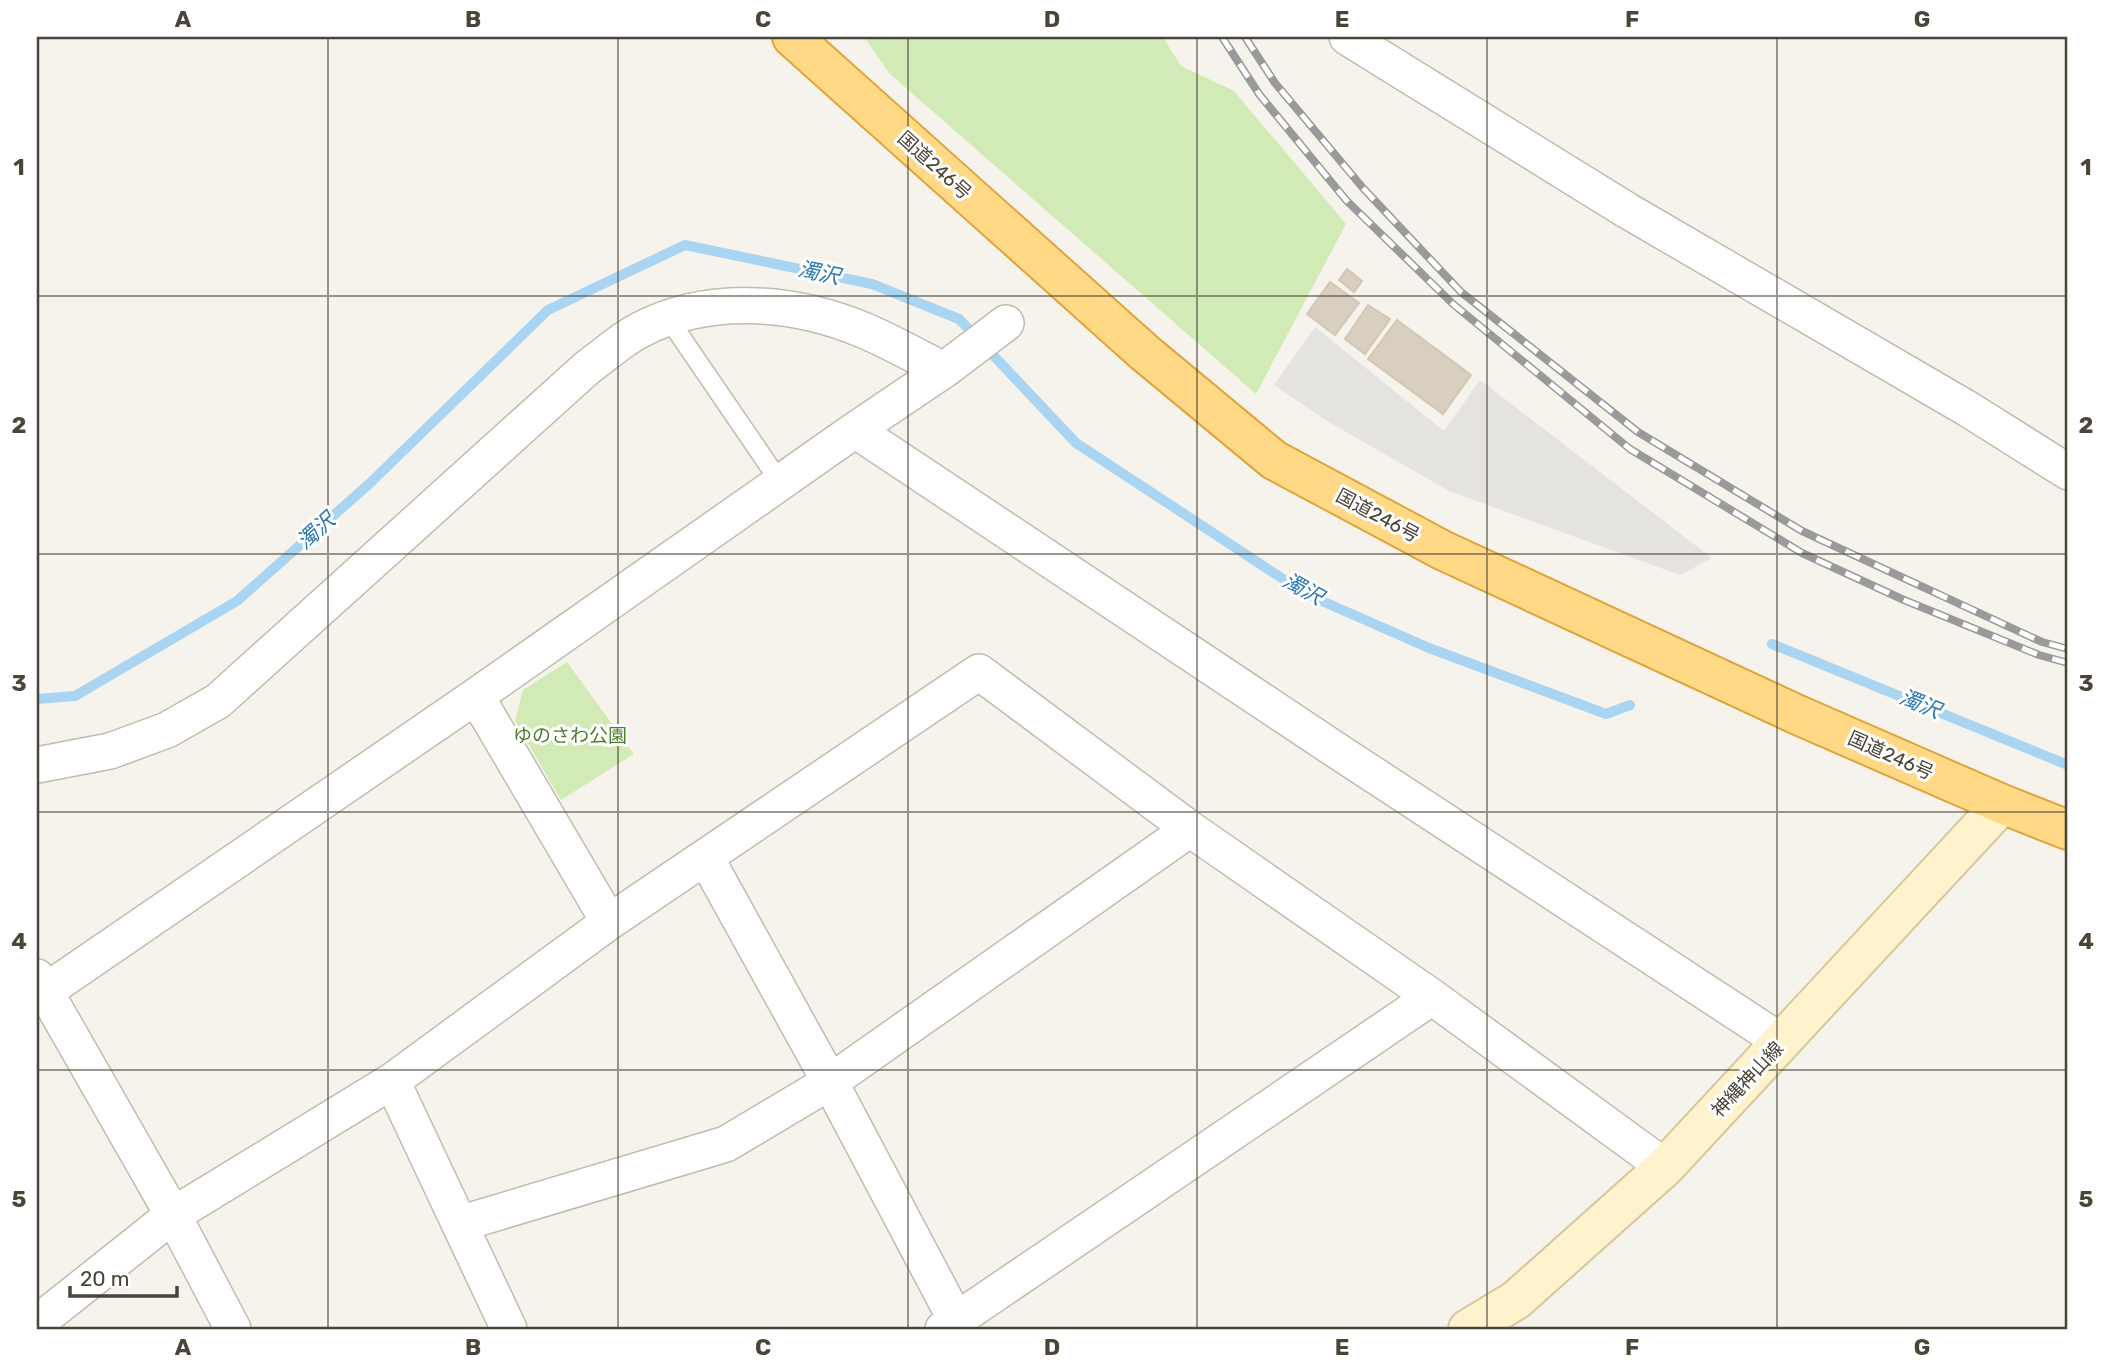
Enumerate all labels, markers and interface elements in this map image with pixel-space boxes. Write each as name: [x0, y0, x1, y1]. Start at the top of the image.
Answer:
text: A: [175, 5, 192, 33]
text: B: [465, 5, 481, 33]
text: C: [755, 5, 771, 33]
text: D: [1044, 5, 1060, 33]
text: E: [1335, 5, 1349, 33]
text: F: [1625, 5, 1639, 33]
text: G: [1914, 5, 1930, 33]
street label: 国道246号: [893, 126, 976, 204]
text: 1: [13, 153, 25, 181]
text: 1: [2080, 153, 2092, 181]
water label: 濁沢: [796, 256, 845, 290]
text: 2: [12, 411, 26, 439]
text: 2: [2079, 411, 2093, 439]
street label: 国道246号: [1332, 484, 1423, 547]
water label: 濁沢: [292, 505, 342, 554]
water label: 濁沢: [1279, 567, 1330, 611]
text: 3: [11, 669, 27, 697]
text: 3: [2078, 669, 2094, 697]
water label: 濁沢: [1896, 684, 1947, 724]
park label: ゆのさわ公園: [513, 724, 627, 747]
street label: 国道246号: [1844, 726, 1937, 785]
text: 4: [11, 927, 27, 955]
text: 4: [2078, 927, 2094, 955]
street label: 神縄神山線: [1707, 1037, 1788, 1122]
text: 5: [12, 1185, 27, 1213]
text: 5: [2079, 1185, 2094, 1213]
scale bar: [70, 1254, 177, 1298]
text: 20 m: [80, 1266, 129, 1291]
text: A: [175, 1333, 192, 1361]
text: B: [465, 1333, 481, 1361]
text: C: [755, 1333, 771, 1361]
text: D: [1044, 1333, 1060, 1361]
text: E: [1335, 1333, 1349, 1361]
text: F: [1625, 1333, 1639, 1361]
text: G: [1914, 1333, 1930, 1361]

